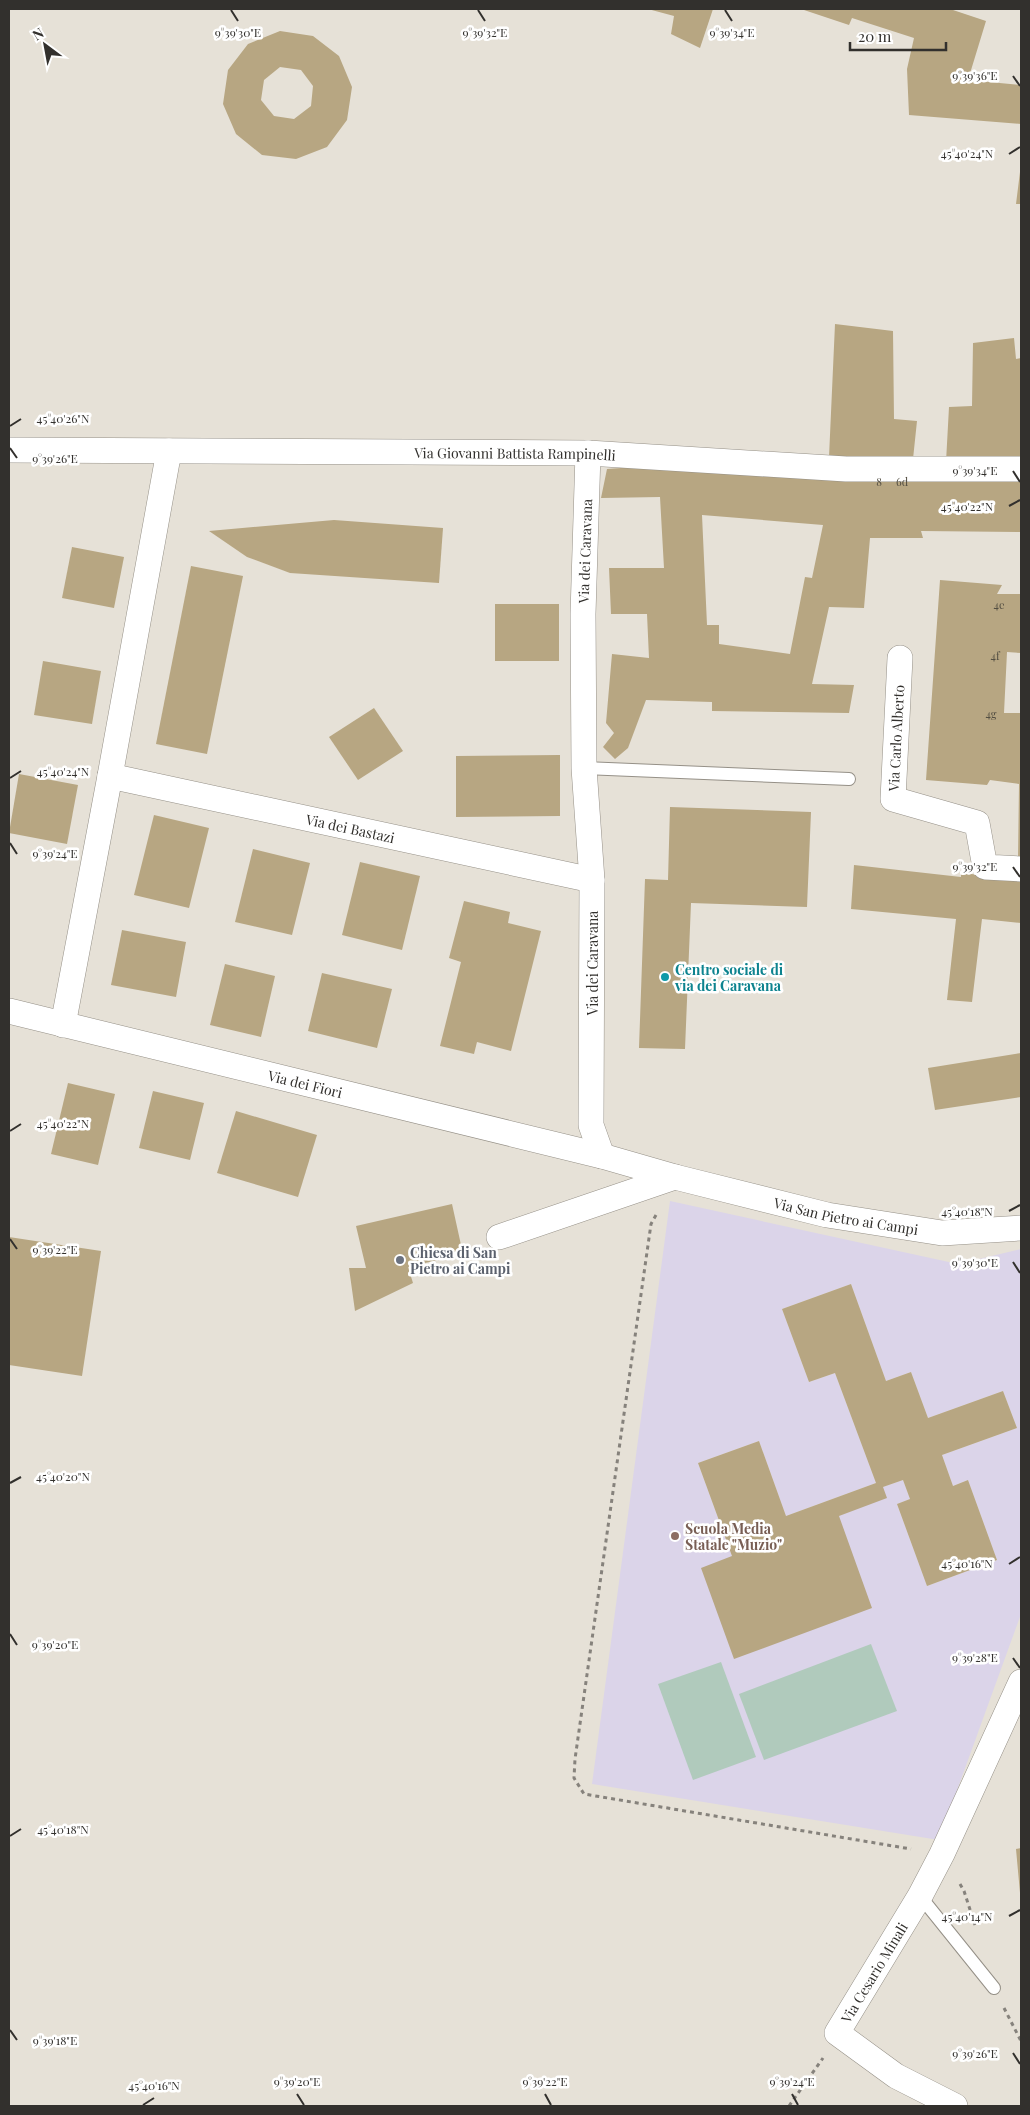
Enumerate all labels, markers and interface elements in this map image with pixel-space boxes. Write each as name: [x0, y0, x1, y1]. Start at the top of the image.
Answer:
north arrow: [20, 20, 70, 70]
scale bar: [850, 20, 946, 52]
text: N: [29, 23, 47, 44]
text: 9°39'30"E: [215, 24, 261, 40]
text: 9°39'32"E: [463, 24, 507, 40]
text: 9°39'34"E: [710, 24, 754, 40]
text: 20 m: [858, 26, 892, 46]
text: 9°39'36"E: [952, 67, 998, 83]
text: 45°40'24"N: [941, 145, 994, 161]
text: 45°40'26"N: [37, 410, 90, 426]
street label: Via Giovanni Battista Rampinelli: [413, 443, 616, 464]
text: 9°39'26"E: [32, 450, 78, 466]
text: 9°39'34"E: [953, 462, 997, 478]
house number: 8: [876, 474, 882, 489]
house number: 6d: [896, 474, 909, 489]
street label: Via dei Caravana: [574, 498, 596, 605]
text: 45°40'22"N: [941, 498, 994, 514]
house number: 4e: [994, 597, 1005, 612]
house number: 4f: [990, 648, 1001, 663]
street label: Via Carlo Alberto: [884, 684, 908, 793]
house number: 4g: [985, 706, 997, 721]
text: 45°40'24"N: [37, 763, 90, 779]
street label: Via dei Bastazi: [303, 809, 397, 847]
text: 9°39'24"E: [32, 845, 78, 861]
text: 9°39'32"E: [953, 858, 997, 874]
street label: Via dei Caravana: [583, 911, 602, 1016]
place label: Centro sociale di via dei Caravana: [674, 960, 784, 995]
marker: Centro sociale di via dei Caravana: [659, 971, 671, 983]
street label: Via dei Fiori: [265, 1065, 344, 1102]
text: 45°40'22"N: [37, 1115, 90, 1131]
street label: Via San Pietro ai Campi: [771, 1192, 920, 1239]
text: 45°40'18"N: [941, 1203, 993, 1219]
text: 9°39'22"E: [32, 1241, 78, 1257]
place label: Chiesa di San Pietro ai Campi: [410, 1243, 511, 1278]
marker: Chiesa di San Pietro ai Campi: [394, 1254, 406, 1266]
text: 9°39'30"E: [952, 1254, 998, 1270]
text: 45°40'20"N: [36, 1468, 90, 1484]
place label: Scuola Media Statale "Muzio": [685, 1519, 782, 1554]
marker: Scuola Media Statale "Muzio": [669, 1530, 681, 1542]
text: 45°40'16"N: [941, 1555, 993, 1571]
text: 9°39'20"E: [32, 1636, 78, 1652]
text: 9°39'28"E: [952, 1649, 998, 1665]
text: 45°40'18"N: [37, 1821, 89, 1837]
text: 45°40'14"N: [941, 1908, 993, 1924]
street label: Via Cesario Minali: [835, 1919, 911, 2027]
text: 9°39'18"E: [33, 2032, 77, 2048]
text: 9°39'26"E: [952, 2045, 998, 2061]
text: 9°39'20"E: [274, 2073, 320, 2089]
text: 9°39'22"E: [522, 2073, 568, 2089]
text: 9°39'24"E: [769, 2073, 815, 2089]
text: 45°40'16"N: [128, 2077, 180, 2093]

